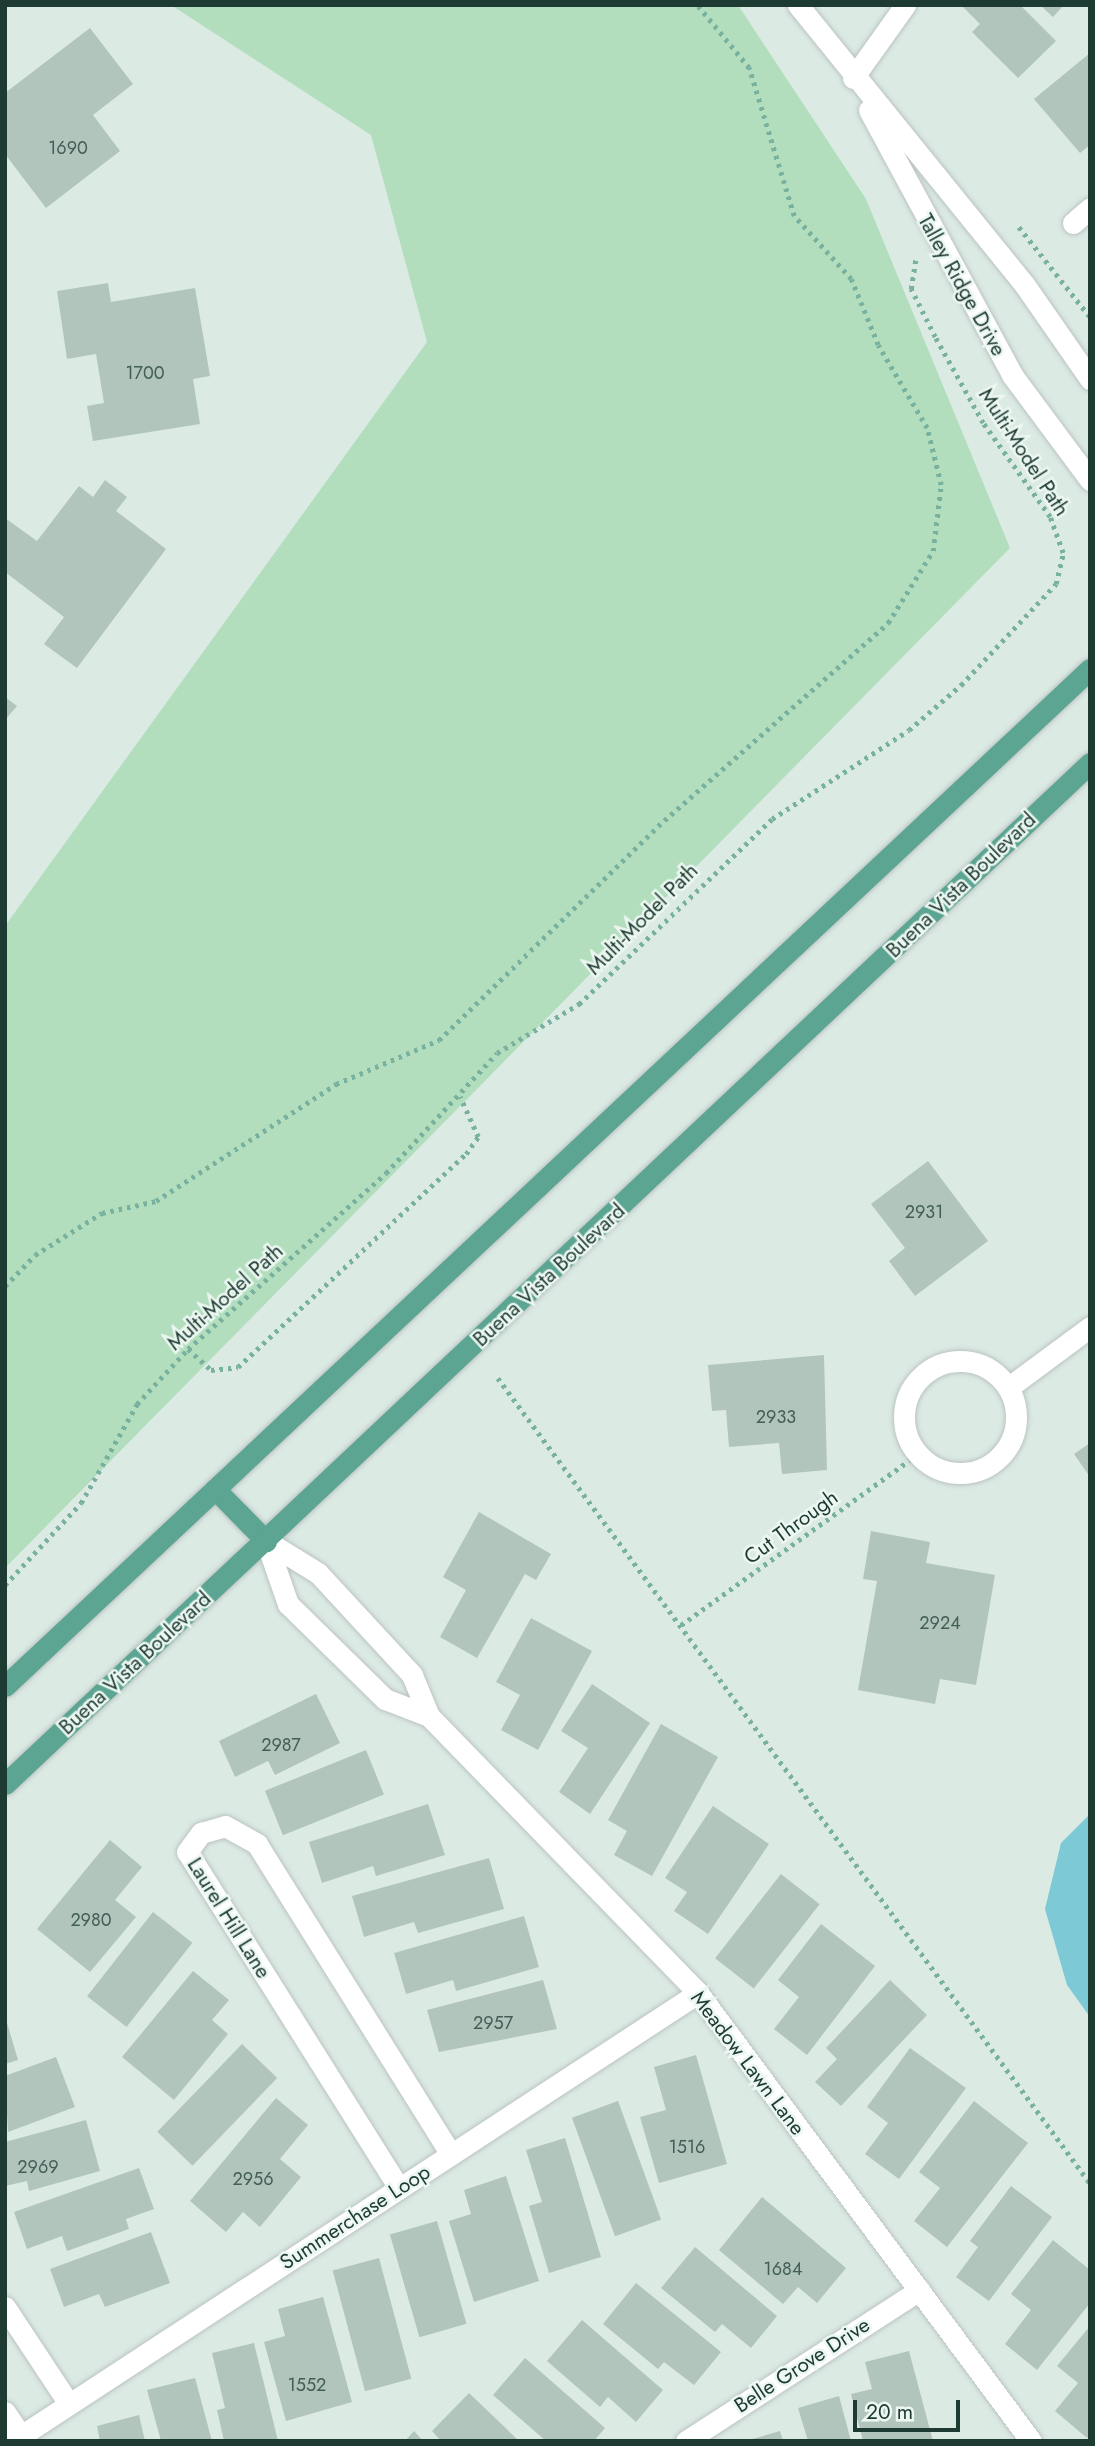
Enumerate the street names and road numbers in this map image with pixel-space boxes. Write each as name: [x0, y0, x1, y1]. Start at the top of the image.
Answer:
street label: Talley Ridge Drive: [913, 210, 1011, 360]
street label: Multi-Model Path: [973, 383, 1075, 521]
street label: Buena Vista Boulevard: [881, 807, 1041, 963]
street label: Multi-Model Path: [581, 858, 703, 980]
street label: Buena Vista Boulevard: [468, 1198, 630, 1352]
street label: Multi-Model Path: [162, 1238, 288, 1356]
street label: Cut Through: [739, 1485, 843, 1569]
street label: Buena Vista Boulevard: [54, 1586, 216, 1740]
street label: Laurel Hill Lane: [182, 1853, 276, 1983]
street label: Meadow Lawn Lane: [686, 1986, 810, 2140]
street label: Summerchase Loop: [275, 2159, 435, 2275]
street label: Belle Grove Drive: [730, 2312, 874, 2418]

